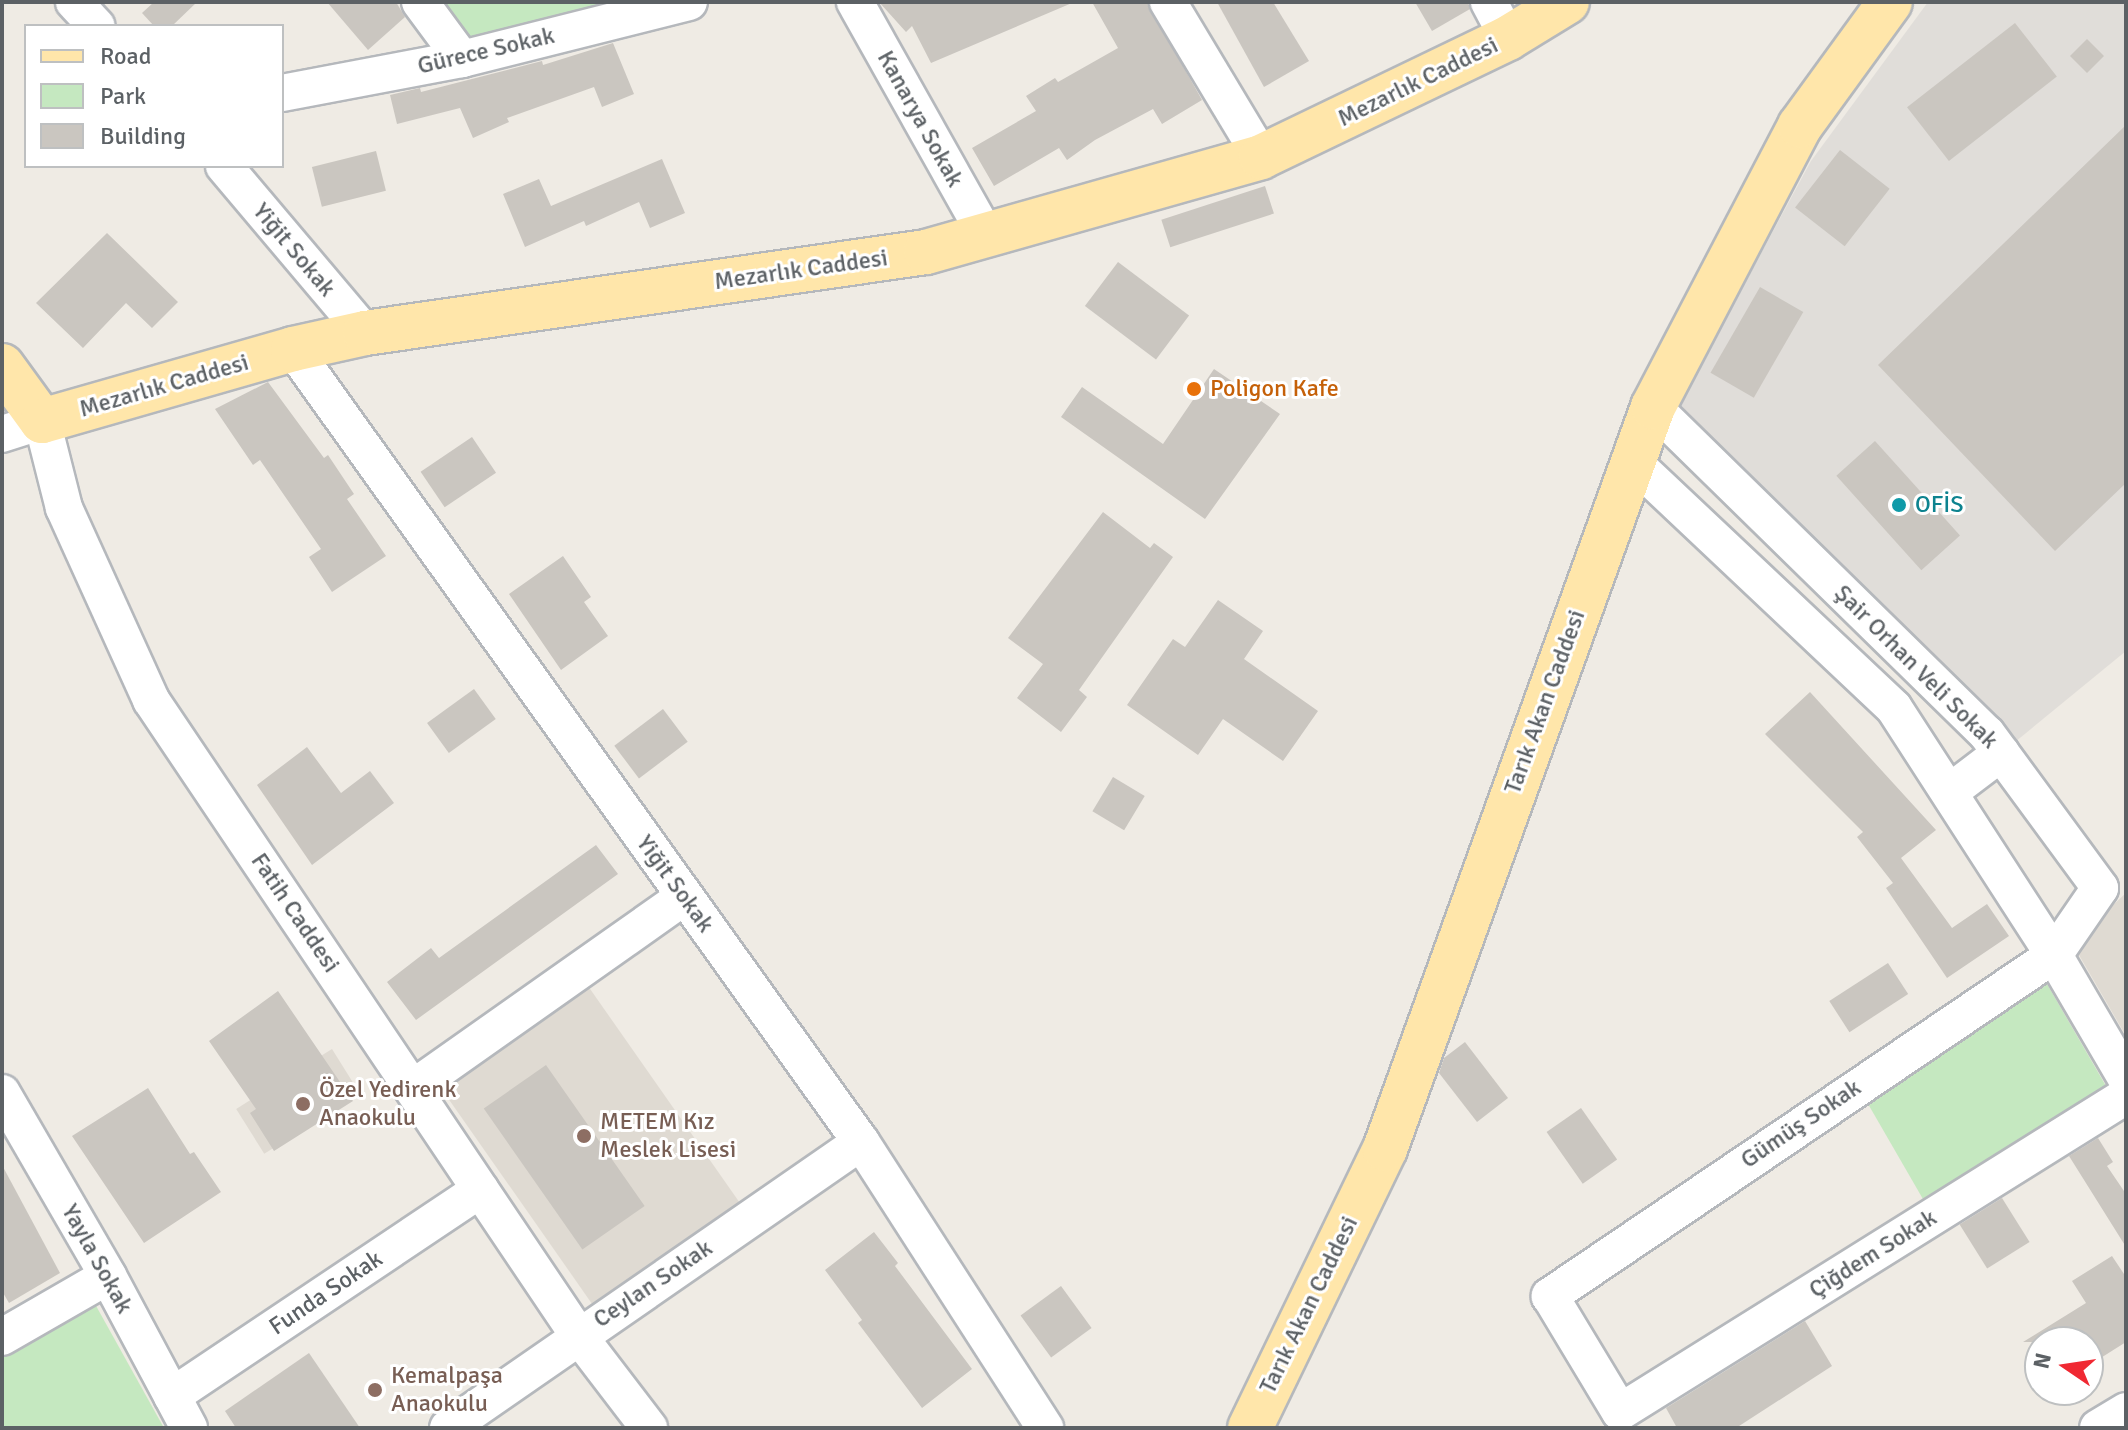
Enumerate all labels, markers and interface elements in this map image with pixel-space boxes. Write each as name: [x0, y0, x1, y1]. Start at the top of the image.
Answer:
street label: Gürece Sokak: [415, 21, 557, 81]
legend: [24, 24, 284, 168]
street label: Mezarlık Caddesi: [1333, 31, 1503, 133]
text: Road: [100, 41, 151, 71]
street label: Kanarya Sokak: [871, 46, 969, 192]
text: Park: [100, 81, 146, 111]
text: Building: [100, 121, 186, 151]
street label: Yiğit Sokak: [247, 197, 341, 303]
street label: Mezarlık Caddesi: [712, 244, 890, 296]
street label: Mezarlık Caddesi: [76, 348, 252, 424]
place label: Poligon Kafe: [1210, 375, 1339, 403]
marker: Poligon Kafe: [1185, 380, 1203, 398]
place label: OFİS: [1915, 491, 1964, 519]
marker: OFİS: [1890, 496, 1908, 514]
street label: Şair Orhan Veli Sokak: [1828, 579, 2004, 755]
street label: Tarık Akan Caddesi: [1498, 606, 1592, 798]
street label: Yiğit Sokak: [630, 830, 720, 938]
street label: Fatih Caddesi: [244, 848, 346, 978]
street label: Gümüş Sokak: [1735, 1073, 1867, 1175]
place label: Özel Yedirenk Anaokulu: [319, 1076, 456, 1132]
marker: Özel Yedirenk Anaokulu: [294, 1095, 312, 1113]
place label: METEM Kız Meslek Lisesi: [600, 1108, 736, 1164]
marker: METEM Kız Meslek Lisesi: [575, 1127, 593, 1145]
street label: Yayla Sokak: [55, 1199, 139, 1319]
street label: Çiğdem Sokak: [1804, 1203, 1942, 1305]
street label: Tarık Akan Caddesi: [1254, 1212, 1364, 1398]
street label: Ceylan Sokak: [588, 1234, 718, 1334]
street label: Funda Sokak: [264, 1245, 388, 1341]
north arrow: [2024, 1326, 2104, 1406]
text: N: [2027, 1350, 2057, 1371]
place label: Kemalpaşa Anaokulu: [391, 1362, 503, 1418]
marker: Kemalpaşa Anaokulu: [366, 1381, 384, 1399]

